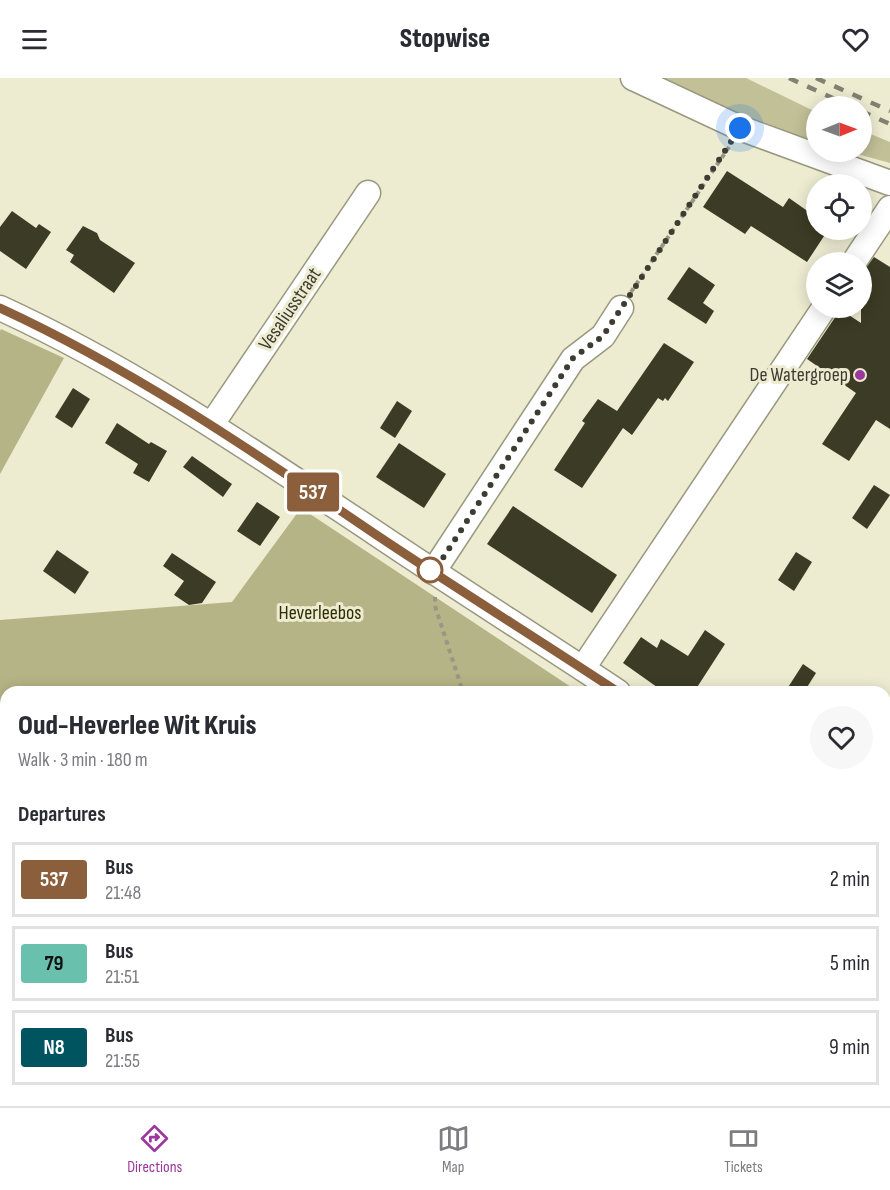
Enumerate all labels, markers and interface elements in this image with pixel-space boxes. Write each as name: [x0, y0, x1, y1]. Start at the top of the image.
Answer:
icon: menu: [18, 23, 51, 56]
text: Stopwise: [400, 23, 490, 55]
icon: heart: [839, 23, 872, 56]
north arrow: [806, 96, 872, 162]
map controls: [806, 96, 872, 318]
your location: [725, 113, 755, 143]
button: locate: [806, 174, 872, 240]
button: layers: [806, 252, 872, 318]
street label: Vesaliusstraat: [254, 263, 326, 355]
place label: De Watergroep: [750, 363, 848, 387]
marker: De Watergroep: [853, 368, 867, 382]
line badge: 537: [278, 472, 348, 512]
text: 537: [299, 480, 327, 505]
unlabelled marker: [417, 557, 443, 583]
park label: Heverleebos: [279, 601, 362, 625]
button: heart: [810, 706, 873, 769]
text: Oud-Heverlee Wit Kruis: [18, 709, 257, 742]
text: Walk · 3 min · 180 m: [18, 748, 148, 772]
text: Departures: [18, 801, 106, 828]
text: Bus: [105, 854, 134, 881]
text: 2 min: [830, 866, 870, 893]
text: 537: [40, 867, 68, 892]
text: 21:48: [105, 881, 141, 905]
text: Bus: [105, 938, 134, 965]
text: 5 min: [830, 950, 870, 977]
text: 79: [44, 951, 64, 976]
text: 21:51: [105, 965, 139, 989]
text: Bus: [105, 1022, 134, 1049]
text: 9 min: [829, 1034, 870, 1061]
text: N8: [43, 1035, 65, 1060]
text: 21:55: [105, 1049, 140, 1073]
tab: Directions: [127, 1122, 182, 1177]
tab: Map: [437, 1122, 470, 1177]
tab: Tickets: [724, 1122, 763, 1177]

